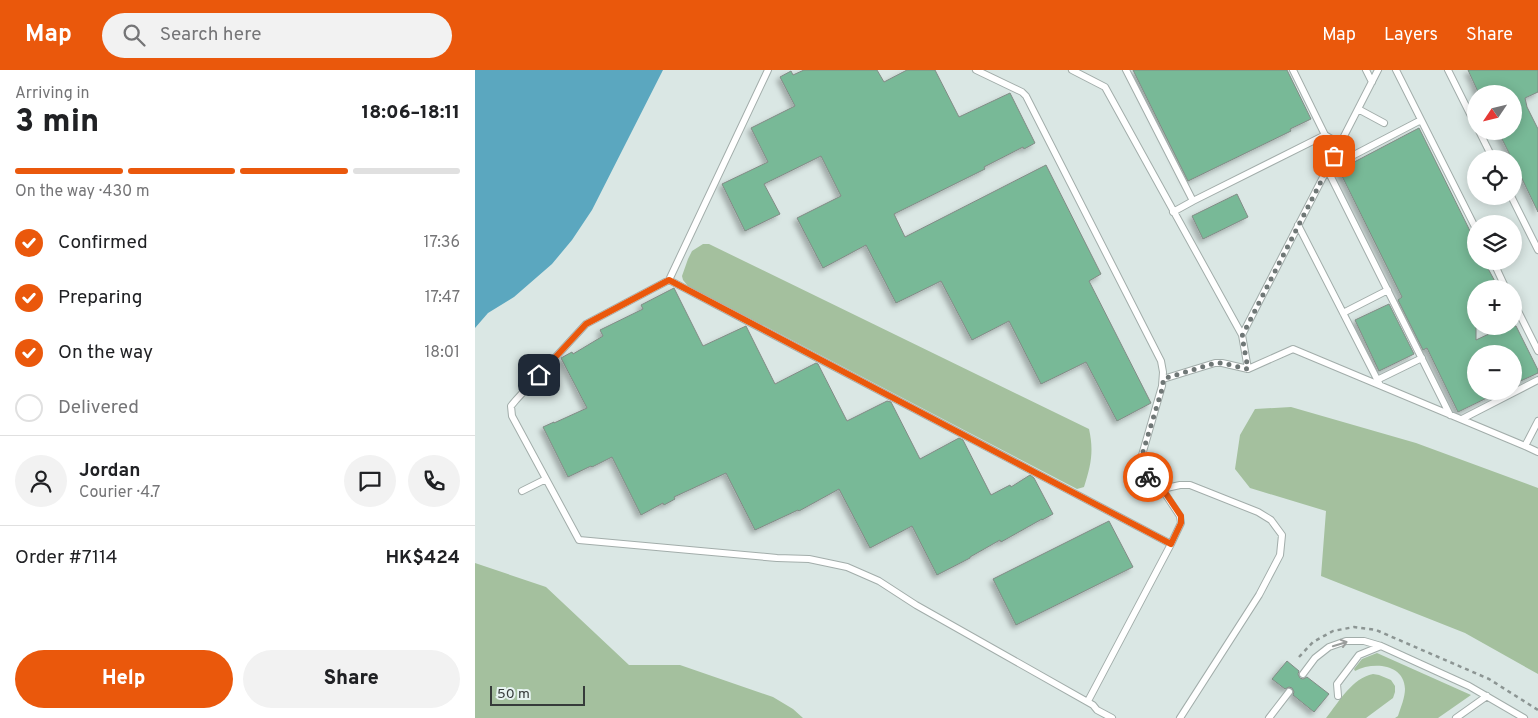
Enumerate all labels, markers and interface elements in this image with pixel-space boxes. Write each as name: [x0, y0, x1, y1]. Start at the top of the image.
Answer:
search box: [102, 13, 452, 58]
text: Map: [25, 20, 72, 50]
icon: search: [120, 21, 148, 49]
text: Search here: [160, 23, 261, 47]
text: Map: [1322, 24, 1356, 47]
text: Layers: [1384, 24, 1438, 47]
text: Share: [1466, 24, 1513, 47]
text: Arriving in: [15, 84, 90, 104]
north arrow: [1467, 85, 1523, 140]
map controls: [1467, 85, 1522, 400]
text: 18:06–18:11: [361, 101, 460, 125]
text: 3 min: [15, 103, 99, 143]
pin: [1313, 135, 1355, 177]
icon: bag: [1320, 142, 1348, 170]
button: locate: [1467, 150, 1522, 205]
text: On the way · 430 m: [15, 182, 150, 202]
button: layers: [1467, 215, 1522, 270]
icon: check: [15, 229, 43, 257]
text: Confirmed: [58, 231, 148, 255]
text: 17:36: [424, 233, 460, 253]
button: +: [1467, 280, 1522, 335]
icon: check: [15, 284, 43, 312]
text: Preparing: [58, 286, 142, 310]
text: 17:47: [425, 288, 460, 308]
icon: check: [15, 339, 43, 367]
text: On the way: [58, 341, 153, 365]
text: 18:01: [424, 343, 460, 363]
button: −: [1467, 345, 1522, 400]
pin: [518, 354, 560, 396]
icon: home: [525, 361, 553, 389]
text: Delivered: [58, 396, 139, 420]
courier: [1123, 452, 1173, 502]
button: person: [15, 455, 67, 507]
button: chat: [344, 455, 396, 507]
button: phone: [408, 455, 460, 507]
text: Jordan: [79, 459, 141, 483]
icon: bike: [1134, 463, 1162, 491]
text: Courier · 4.7: [79, 483, 160, 503]
text: Order #7114: [15, 546, 118, 570]
text: HK$424: [385, 546, 460, 570]
one-way arrow: [1332, 638, 1348, 648]
button: Help: [15, 650, 233, 708]
button: Share: [243, 650, 460, 708]
scale bar: [490, 683, 585, 706]
text: 50 m: [497, 686, 530, 703]

